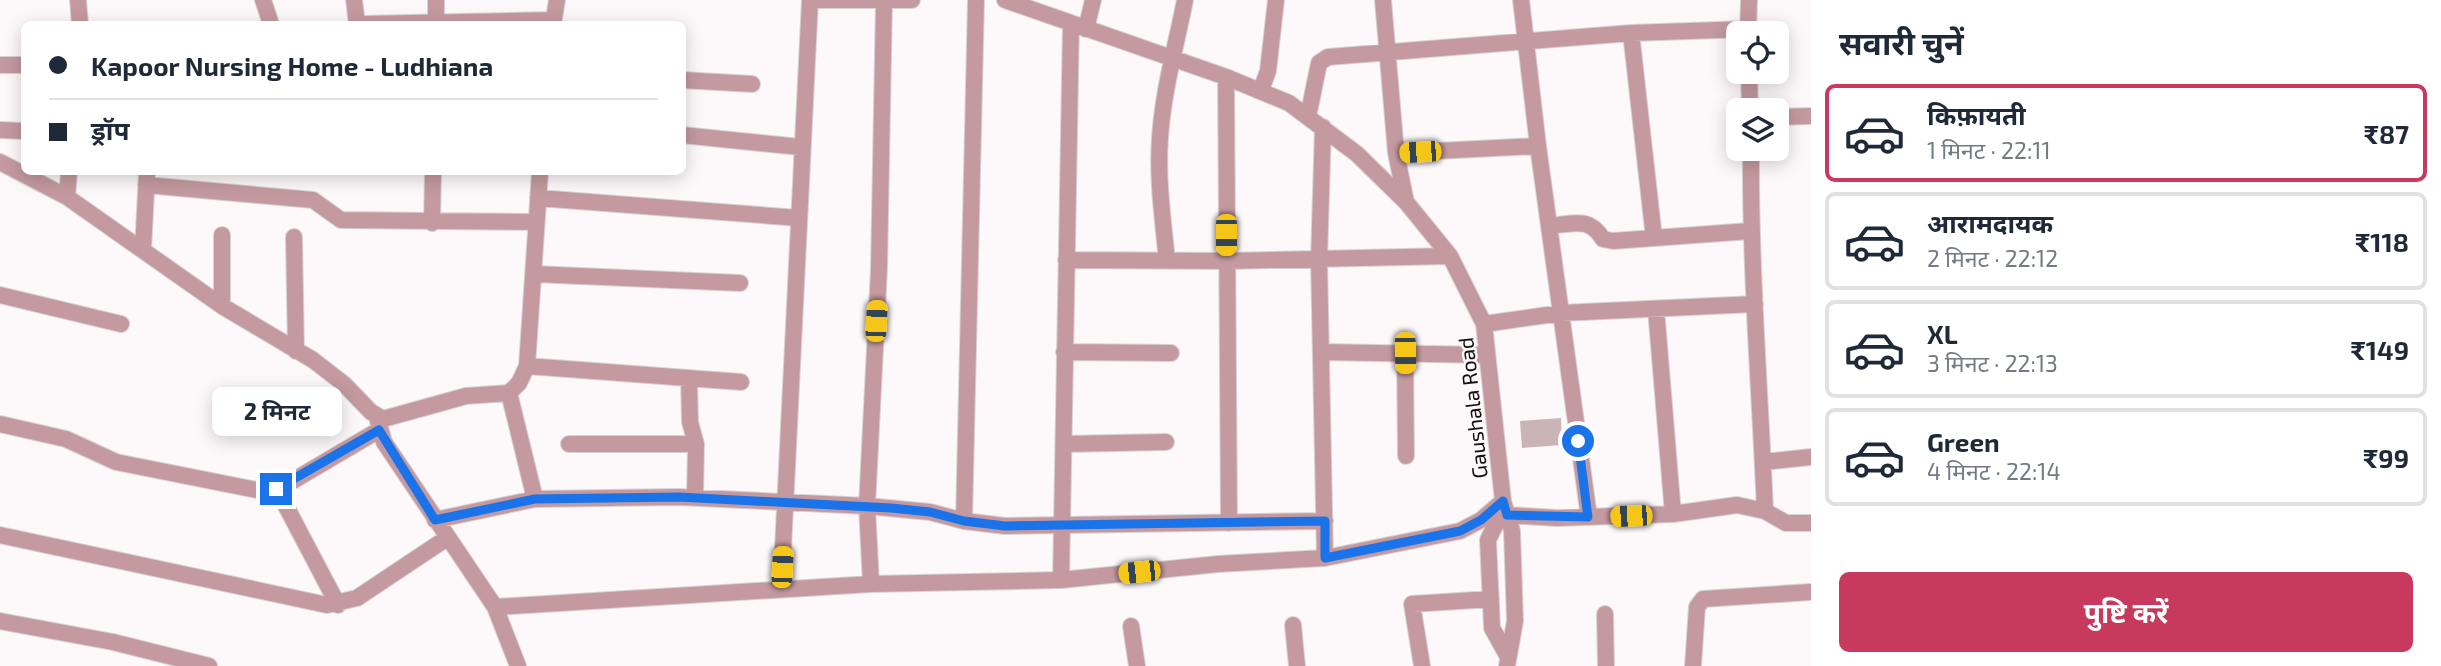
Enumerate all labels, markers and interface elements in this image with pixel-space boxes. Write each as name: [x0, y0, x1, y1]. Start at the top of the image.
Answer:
map controls: [1726, 21, 1789, 161]
button: locate: [1726, 21, 1789, 84]
text: सवारी चुनें: [1839, 23, 1964, 61]
text: Kapoor Nursing Home - Ludhiana: [91, 50, 493, 81]
button: layers: [1726, 98, 1789, 161]
text: किफ़ायती: [1927, 99, 2026, 130]
icon: car: [1843, 102, 1906, 165]
text: ड्रॉप: [91, 114, 129, 145]
text: ₹87: [2364, 118, 2409, 149]
text: 1 मिनट · 22:11: [1927, 136, 2051, 164]
car: [1399, 140, 1442, 164]
text: आरामदायक: [1927, 207, 2053, 238]
icon: car: [1843, 210, 1906, 273]
car: [1216, 214, 1237, 256]
text: ₹118: [2355, 226, 2409, 257]
text: 2 मिनट · 22:12: [1927, 244, 2058, 272]
car: [865, 299, 888, 343]
icon: car: [1843, 318, 1906, 381]
text: XL: [1927, 318, 1958, 349]
car: [1395, 332, 1416, 374]
text: ₹149: [2350, 334, 2409, 365]
street label: Gaushala Road: [1452, 336, 1492, 480]
text: 3 मिनट · 22:13: [1927, 349, 2058, 377]
callout: 2 मिनट: [211, 388, 341, 436]
text: 2 मिनट: [244, 397, 310, 425]
route start: [1562, 425, 1594, 457]
icon: car: [1843, 426, 1906, 489]
text: Green: [1927, 426, 2000, 457]
text: ₹99: [2363, 442, 2409, 473]
text: 4 मिनट · 22:14: [1927, 457, 2061, 485]
route end: [260, 473, 292, 505]
car: [1610, 505, 1653, 527]
car: [771, 545, 794, 589]
car: [1118, 559, 1161, 585]
button: पुष्टि करें: [1839, 572, 2413, 652]

